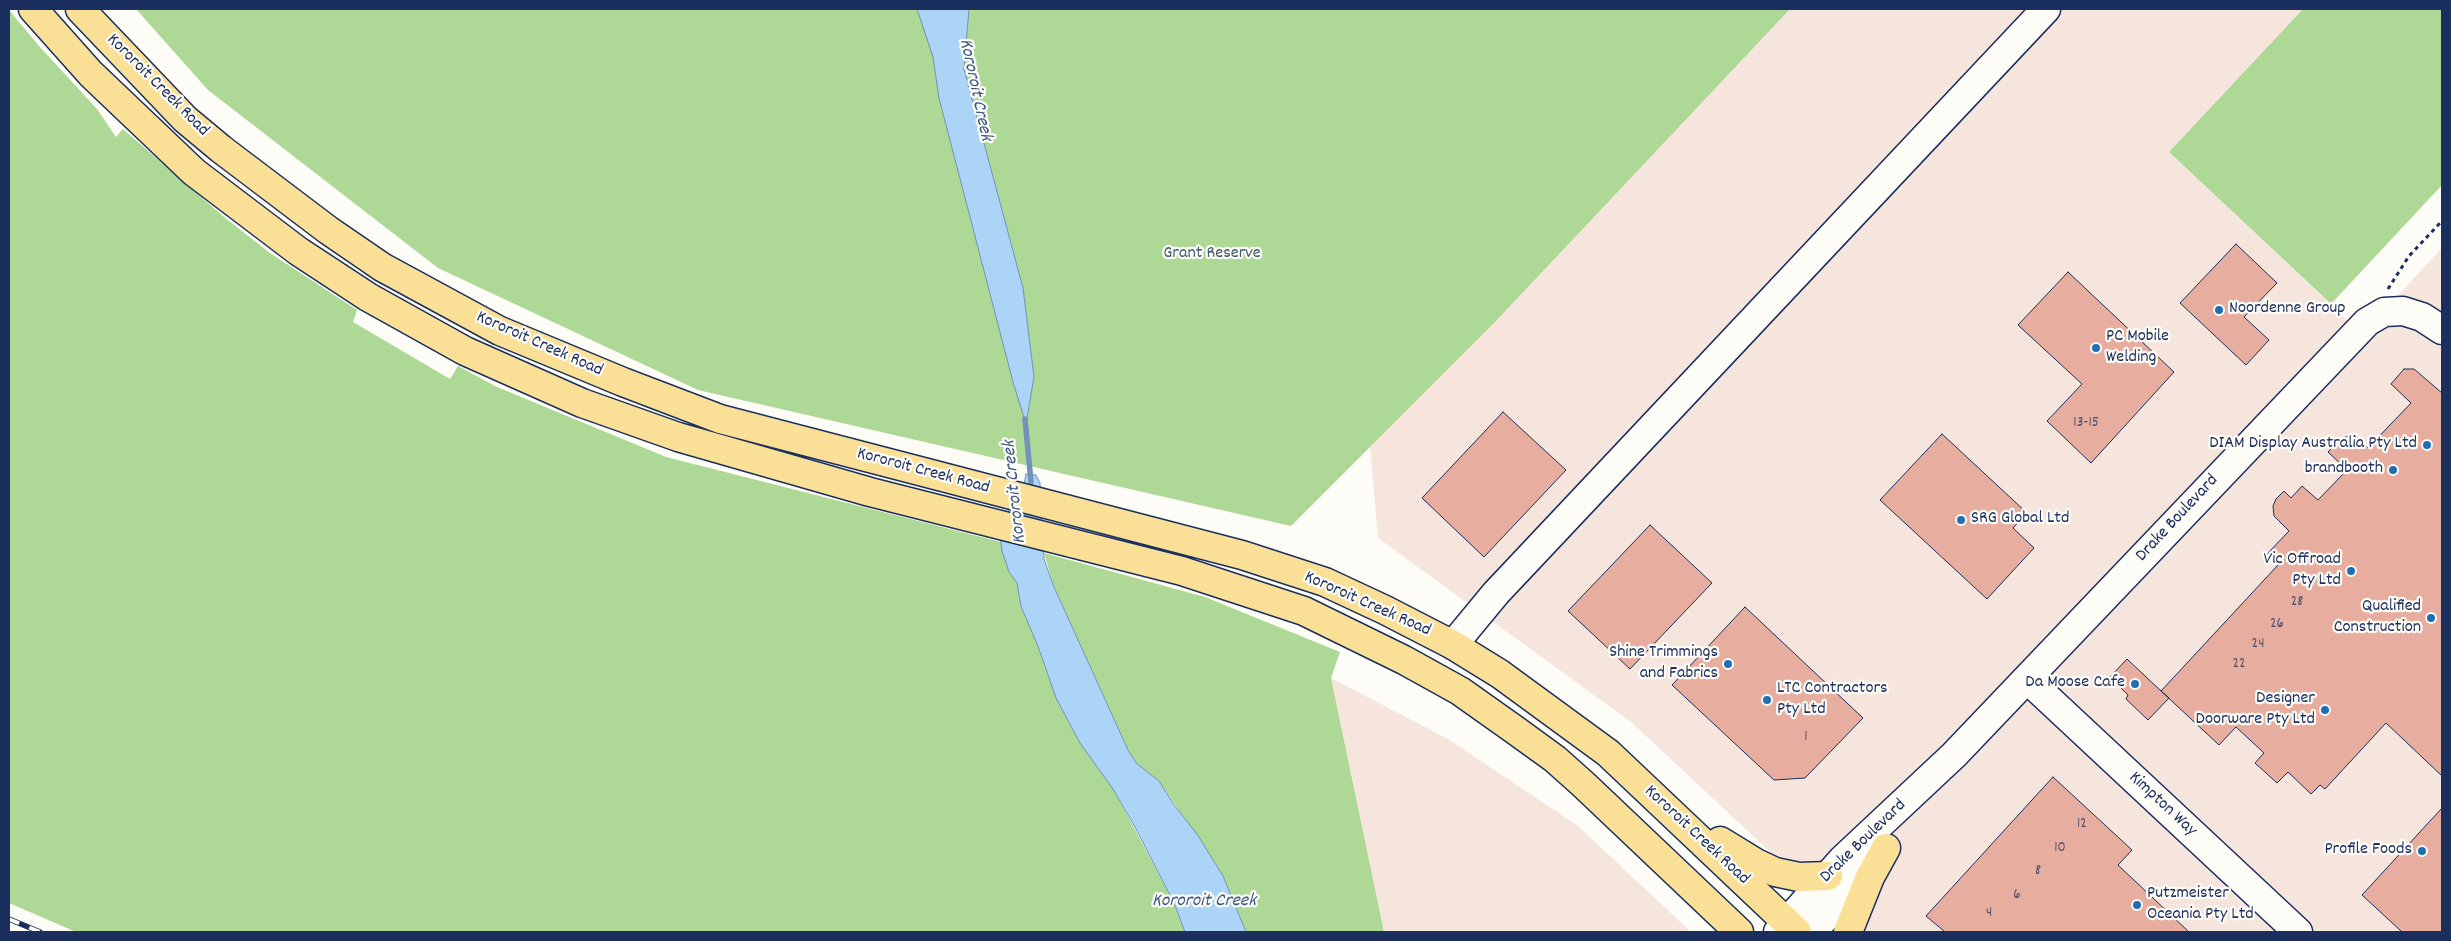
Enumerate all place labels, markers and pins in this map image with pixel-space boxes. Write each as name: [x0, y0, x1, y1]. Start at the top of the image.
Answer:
place label: Noordenne Group: [2229, 299, 2345, 321]
marker: Noordenne Group: [2213, 304, 2225, 316]
place label: PC Mobile Welding: [2106, 327, 2169, 369]
marker: PC Mobile Welding: [2090, 342, 2102, 354]
place label: DIAM Display Australia Pty Ltd: [2209, 434, 2417, 456]
marker: DIAM Display Australia Pty Ltd: [2421, 439, 2433, 451]
place label: brandbooth: [2305, 459, 2383, 481]
marker: brandbooth: [2387, 464, 2399, 476]
place label: SRG Global Ltd: [1971, 509, 2069, 531]
marker: SRG Global Ltd: [1955, 514, 1967, 526]
place label: Vic Offroad Pty Ltd: [2264, 550, 2341, 592]
marker: Vic Offroad Pty Ltd: [2345, 565, 2357, 577]
place label: Qualified Construction: [2334, 597, 2421, 640]
marker: Qualified Construction: [2425, 612, 2437, 624]
place label: Shine Trimmings and Fabrics: [1609, 643, 1718, 686]
marker: Shine Trimmings and Fabrics: [1722, 658, 1734, 670]
place label: Da Moose Cafe: [2025, 673, 2125, 695]
marker: Da Moose Cafe: [2129, 678, 2141, 690]
place label: LTC Contractors Pty Ltd: [1777, 679, 1888, 722]
place label: Designer Doorware Pty Ltd: [2196, 689, 2315, 732]
marker: LTC Contractors Pty Ltd: [1761, 694, 1773, 706]
marker: Designer Doorware Pty Ltd: [2319, 704, 2331, 716]
place label: Profile Foods: [2324, 840, 2412, 862]
marker: Profile Foods: [2416, 845, 2428, 857]
place label: Putzmeister Oceania Pty Ltd: [2147, 884, 2254, 926]
marker: Putzmeister Oceania Pty Ltd: [2131, 899, 2143, 911]

